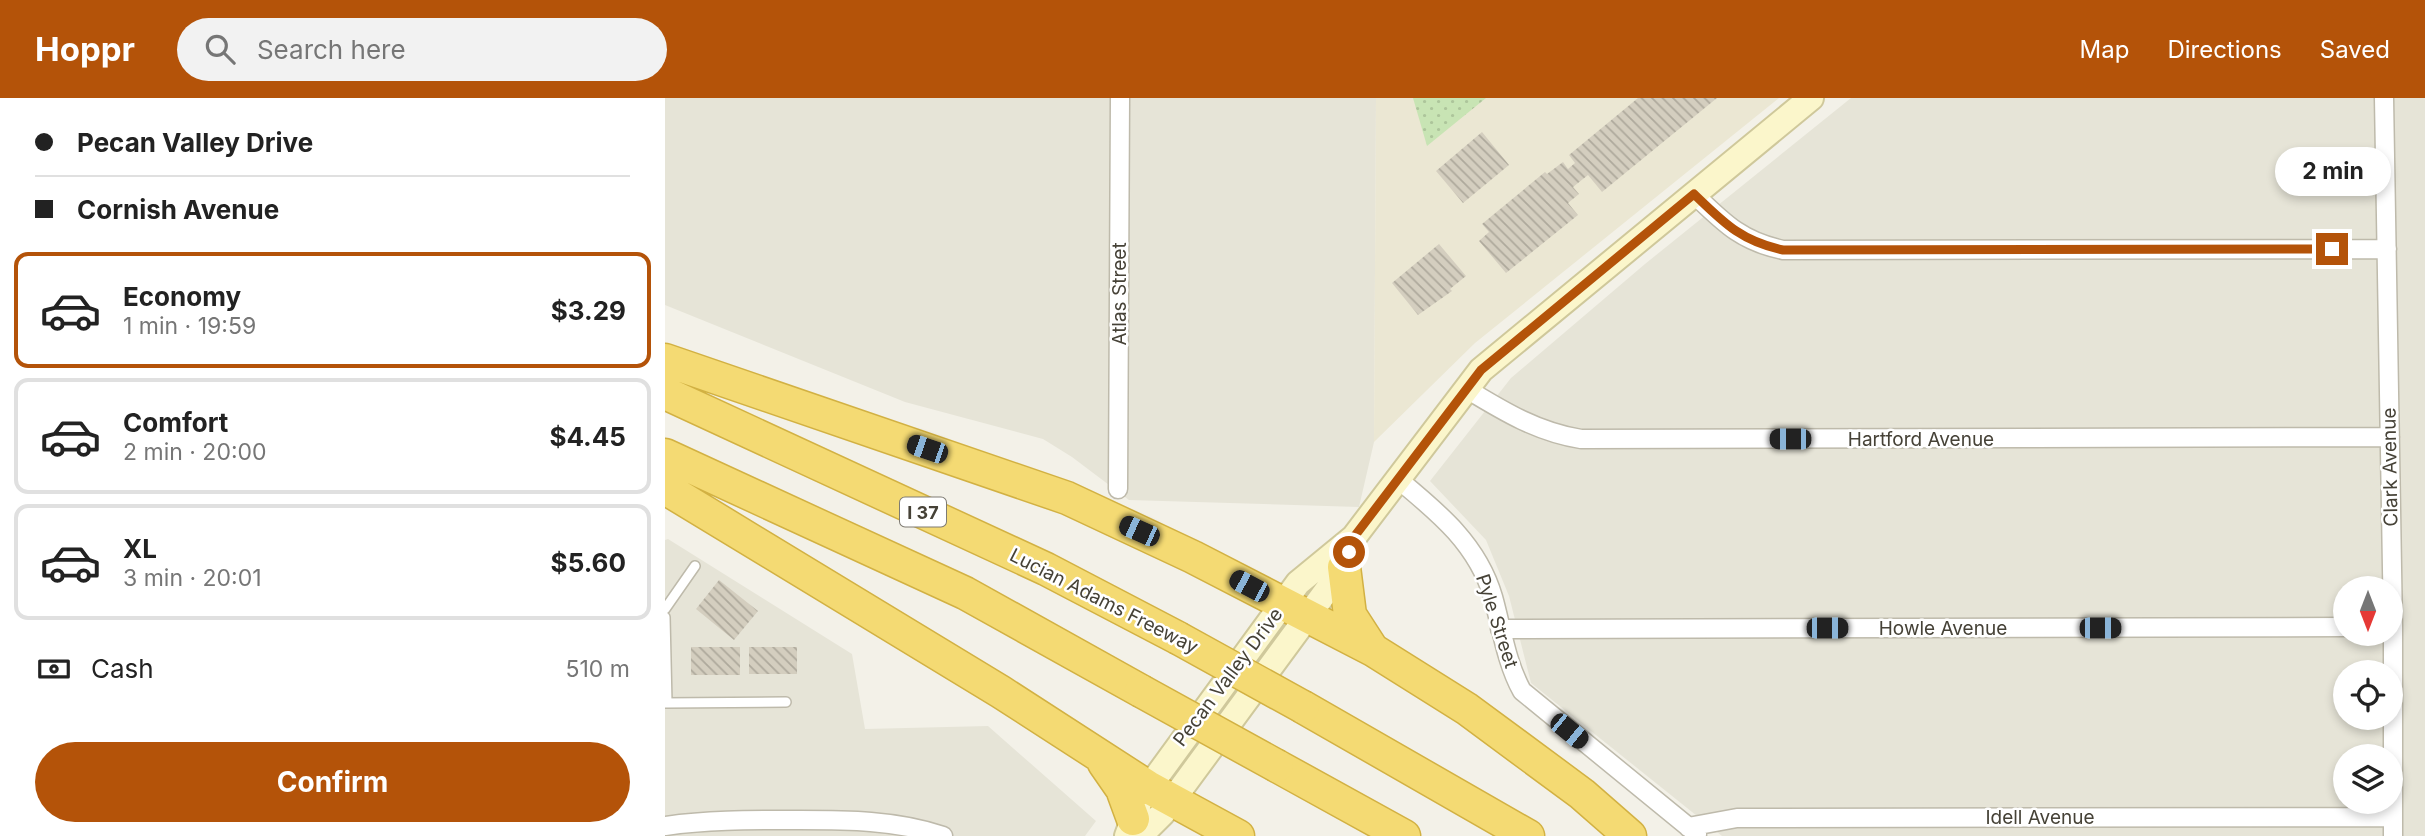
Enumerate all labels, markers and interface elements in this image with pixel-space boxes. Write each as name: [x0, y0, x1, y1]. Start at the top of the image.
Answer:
search box: [177, 18, 667, 81]
text: Hoppr: [35, 29, 135, 69]
icon: search: [201, 30, 239, 68]
text: Search here: [257, 34, 406, 65]
text: Map: [2080, 35, 2129, 64]
text: Directions: [2167, 35, 2282, 64]
text: Saved: [2320, 35, 2390, 64]
text: Pecan Valley Drive: [77, 127, 313, 158]
callout: 2 min: [2274, 148, 2390, 197]
text: 2 min: [2302, 157, 2364, 185]
text: Cornish Avenue: [77, 194, 279, 225]
route end: [2316, 233, 2348, 265]
street label: Atlas Street: [1108, 242, 1131, 346]
icon: car: [39, 279, 102, 342]
text: Economy: [123, 281, 241, 312]
text: $3.29: [551, 295, 626, 326]
text: 1 min · 19:59: [123, 312, 256, 340]
icon: car: [39, 405, 102, 468]
text: Comfort: [123, 407, 228, 438]
street label: Clark Avenue: [2377, 407, 2403, 527]
text: $4.45: [549, 421, 626, 452]
street label: Hartford Avenue: [1848, 428, 1994, 451]
car: [1770, 429, 1812, 450]
car: [904, 432, 951, 466]
text: 2 min · 20:00: [123, 438, 267, 466]
road number: I 37: [900, 498, 946, 526]
car: [1116, 513, 1163, 549]
icon: car: [39, 531, 102, 594]
text: XL: [123, 533, 157, 564]
route start: [1333, 536, 1365, 568]
street label: Lucian Adams Freeway: [1006, 544, 1202, 659]
text: $5.60: [551, 547, 626, 578]
text: 3 min · 20:01: [123, 564, 262, 592]
car: [1226, 567, 1273, 605]
street label: Pyle Street: [1471, 571, 1523, 671]
north arrow: [2333, 576, 2403, 646]
map controls: [2333, 576, 2403, 814]
street label: Pecan Valley Drive: [1168, 603, 1288, 751]
street label: Howle Avenue: [1879, 617, 2007, 640]
car: [1807, 618, 1849, 639]
car: [2080, 618, 2122, 639]
icon: cash: [35, 650, 73, 688]
text: Cash: [91, 653, 154, 684]
text: 510 m: [566, 655, 630, 683]
button: locate: [2333, 660, 2403, 730]
car: [1547, 710, 1592, 752]
button: Confirm: [35, 742, 630, 822]
button: layers: [2333, 744, 2403, 814]
street label: Idell Avenue: [1985, 806, 2095, 829]

